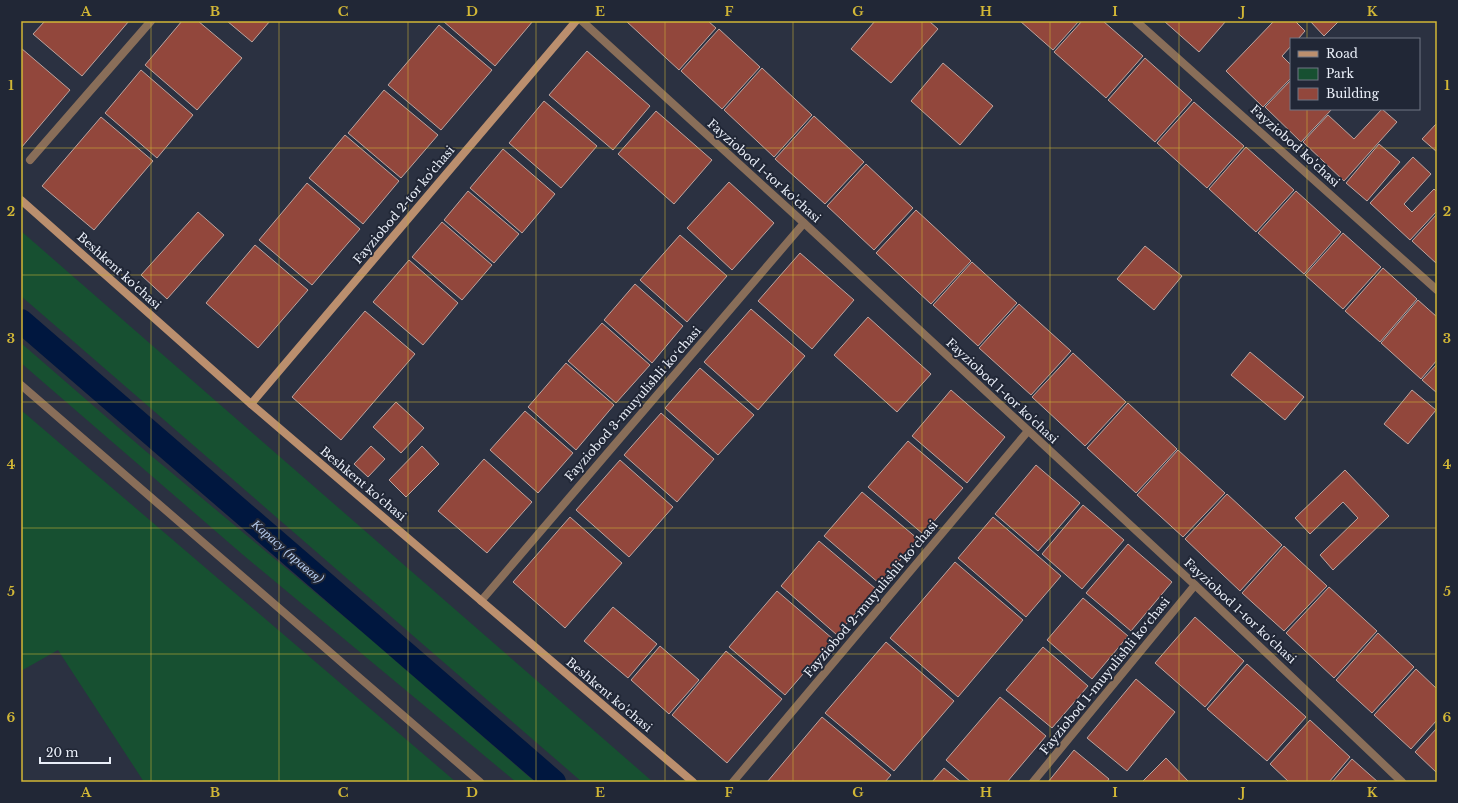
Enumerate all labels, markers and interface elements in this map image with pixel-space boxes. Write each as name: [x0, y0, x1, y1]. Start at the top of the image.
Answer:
text: A: [80, 3, 92, 20]
text: B: [210, 3, 220, 20]
text: C: [338, 3, 349, 20]
text: D: [466, 3, 478, 20]
text: E: [595, 3, 605, 20]
text: F: [725, 3, 734, 20]
text: G: [852, 3, 864, 20]
text: H: [980, 3, 992, 20]
text: I: [1112, 3, 1118, 20]
text: J: [1237, 3, 1246, 20]
text: K: [1367, 3, 1378, 20]
legend: [1290, 38, 1420, 110]
text: Road: [1326, 46, 1358, 61]
text: Park: [1326, 66, 1354, 81]
text: 1: [8, 77, 14, 94]
text: 1: [1444, 77, 1450, 94]
text: Building: [1326, 86, 1380, 101]
street label: Fayziobod ko'chasi: [1247, 101, 1343, 190]
street label: Fayziobod 1-tor ko'chasi: [705, 116, 824, 226]
street label: Fayziobod 2-tor ko'chasi: [350, 143, 457, 267]
text: 2: [7, 203, 15, 220]
text: 2: [1443, 203, 1451, 220]
street label: Beshkent ko'chasi: [74, 229, 164, 312]
street label: Fayziobod 3-muyulishli koʻchasi: [561, 323, 704, 484]
text: 3: [7, 330, 15, 347]
text: 3: [1443, 330, 1451, 347]
street label: Fayziobod 1-tor ko'chasi: [943, 335, 1061, 446]
street label: Beshkent ko'chasi: [317, 443, 409, 524]
text: 4: [7, 456, 16, 473]
text: 4: [1443, 456, 1452, 473]
water label: Карасу (правая): [248, 515, 328, 588]
street label: Fayziobod 2-muyulishli koʻchasi: [801, 517, 941, 680]
street label: Fayziobod 1-tor ko'chasi: [1181, 555, 1299, 666]
text: 5: [7, 583, 15, 600]
text: 5: [1443, 583, 1451, 600]
street label: Fayziobod 1-muyulishli koʻchasi: [1037, 594, 1173, 757]
street label: Beshkent ko'chasi: [563, 654, 655, 735]
text: 6: [7, 709, 16, 726]
text: 6: [1443, 709, 1452, 726]
scale bar: [40, 739, 110, 765]
text: 20 m: [46, 745, 78, 760]
text: A: [80, 784, 92, 801]
text: B: [210, 784, 220, 801]
text: C: [338, 784, 349, 801]
text: D: [466, 784, 478, 801]
text: E: [595, 784, 605, 801]
text: F: [725, 784, 734, 801]
text: G: [852, 784, 864, 801]
text: H: [980, 784, 992, 801]
text: I: [1112, 784, 1118, 801]
text: J: [1237, 784, 1246, 801]
text: K: [1367, 784, 1378, 801]

